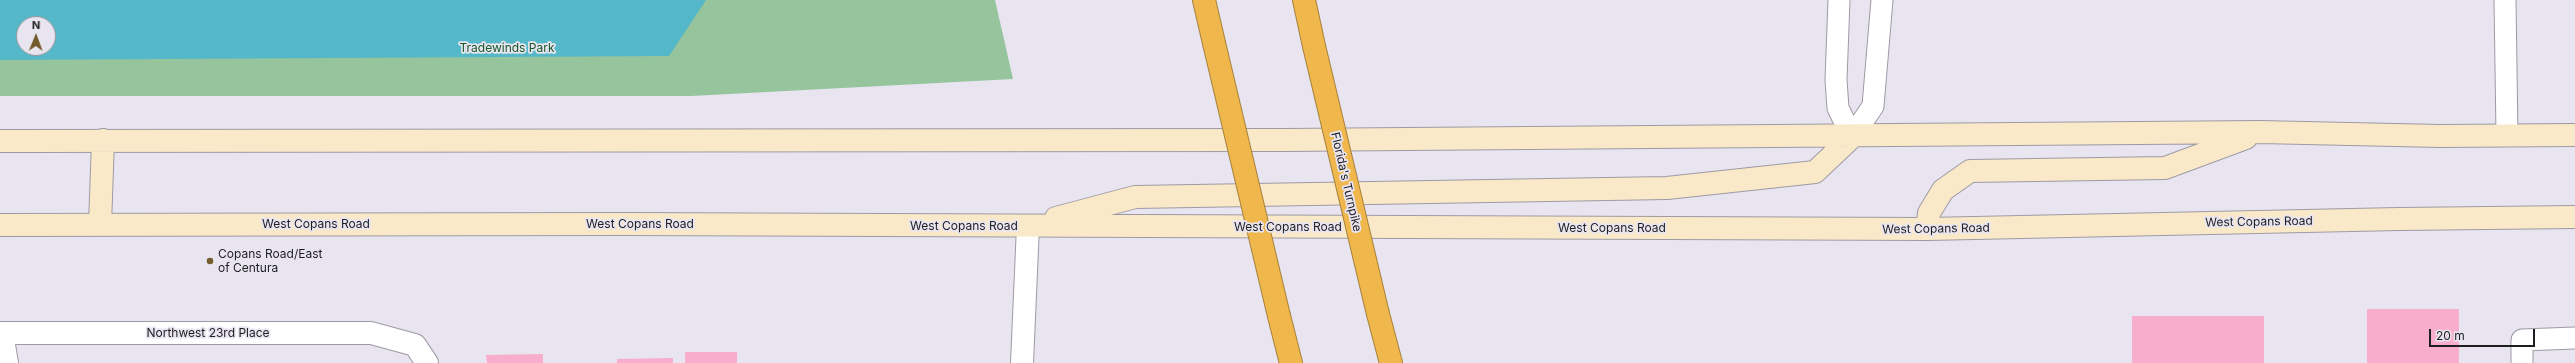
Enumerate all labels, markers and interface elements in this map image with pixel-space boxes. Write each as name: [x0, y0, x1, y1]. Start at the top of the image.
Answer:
north arrow: [16, 16, 56, 56]
text: N: [32, 18, 41, 32]
park label: Tradewinds Park: [459, 41, 555, 55]
street label: Florida's Turnpike: [1328, 131, 1364, 233]
street label: West Copans Road: [2205, 214, 2313, 230]
street label: West Copans Road: [262, 217, 370, 231]
street label: West Copans Road: [586, 217, 694, 231]
street label: West Copans Road: [910, 219, 1018, 233]
street label: West Copans Road: [1234, 220, 1342, 234]
street label: West Copans Road: [1558, 221, 1666, 235]
street label: West Copans Road: [1882, 221, 1990, 237]
place label: Copans Road/East of Centura: [218, 247, 322, 275]
marker: Copans Road/East of Centura: [205, 256, 215, 266]
scale bar: [2431, 321, 2537, 347]
street label: Northwest 23rd Place: [146, 326, 270, 340]
text: 20 m: [2436, 328, 2465, 343]

